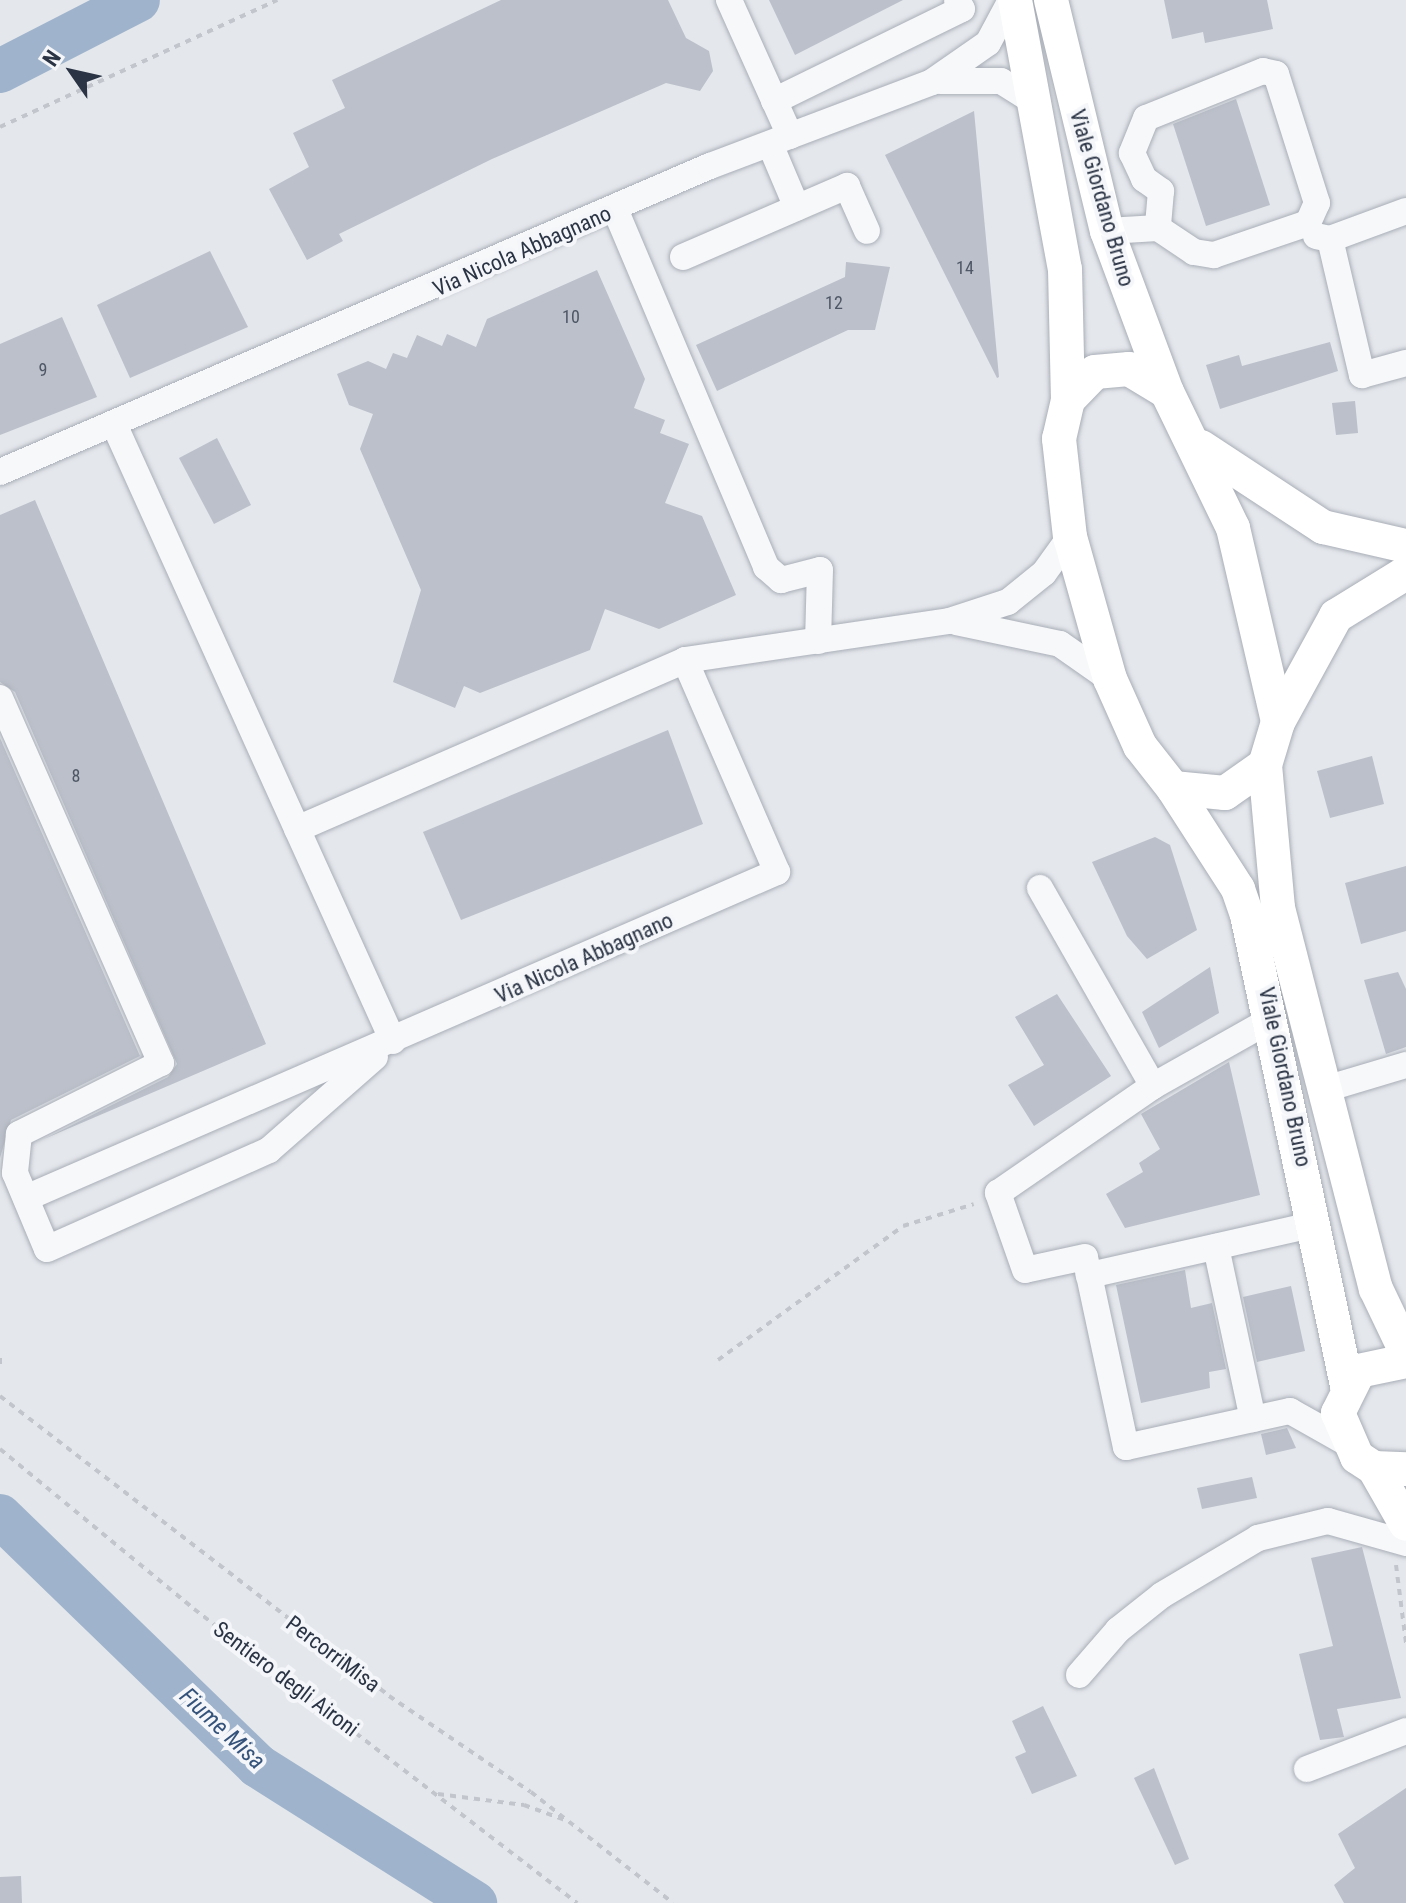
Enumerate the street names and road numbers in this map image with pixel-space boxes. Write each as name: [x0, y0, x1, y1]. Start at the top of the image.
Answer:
street label: Viale Giordano Bruno: [1064, 106, 1140, 290]
street label: Via Nicola Abbagnano: [429, 200, 615, 302]
street label: Via Nicola Abbagnano: [491, 907, 677, 1009]
street label: Viale Giordano Bruno: [1253, 985, 1317, 1169]
street label: PercorriMisa: [281, 1610, 385, 1698]
street label: Sentiero degli Aironi: [208, 1616, 364, 1742]

